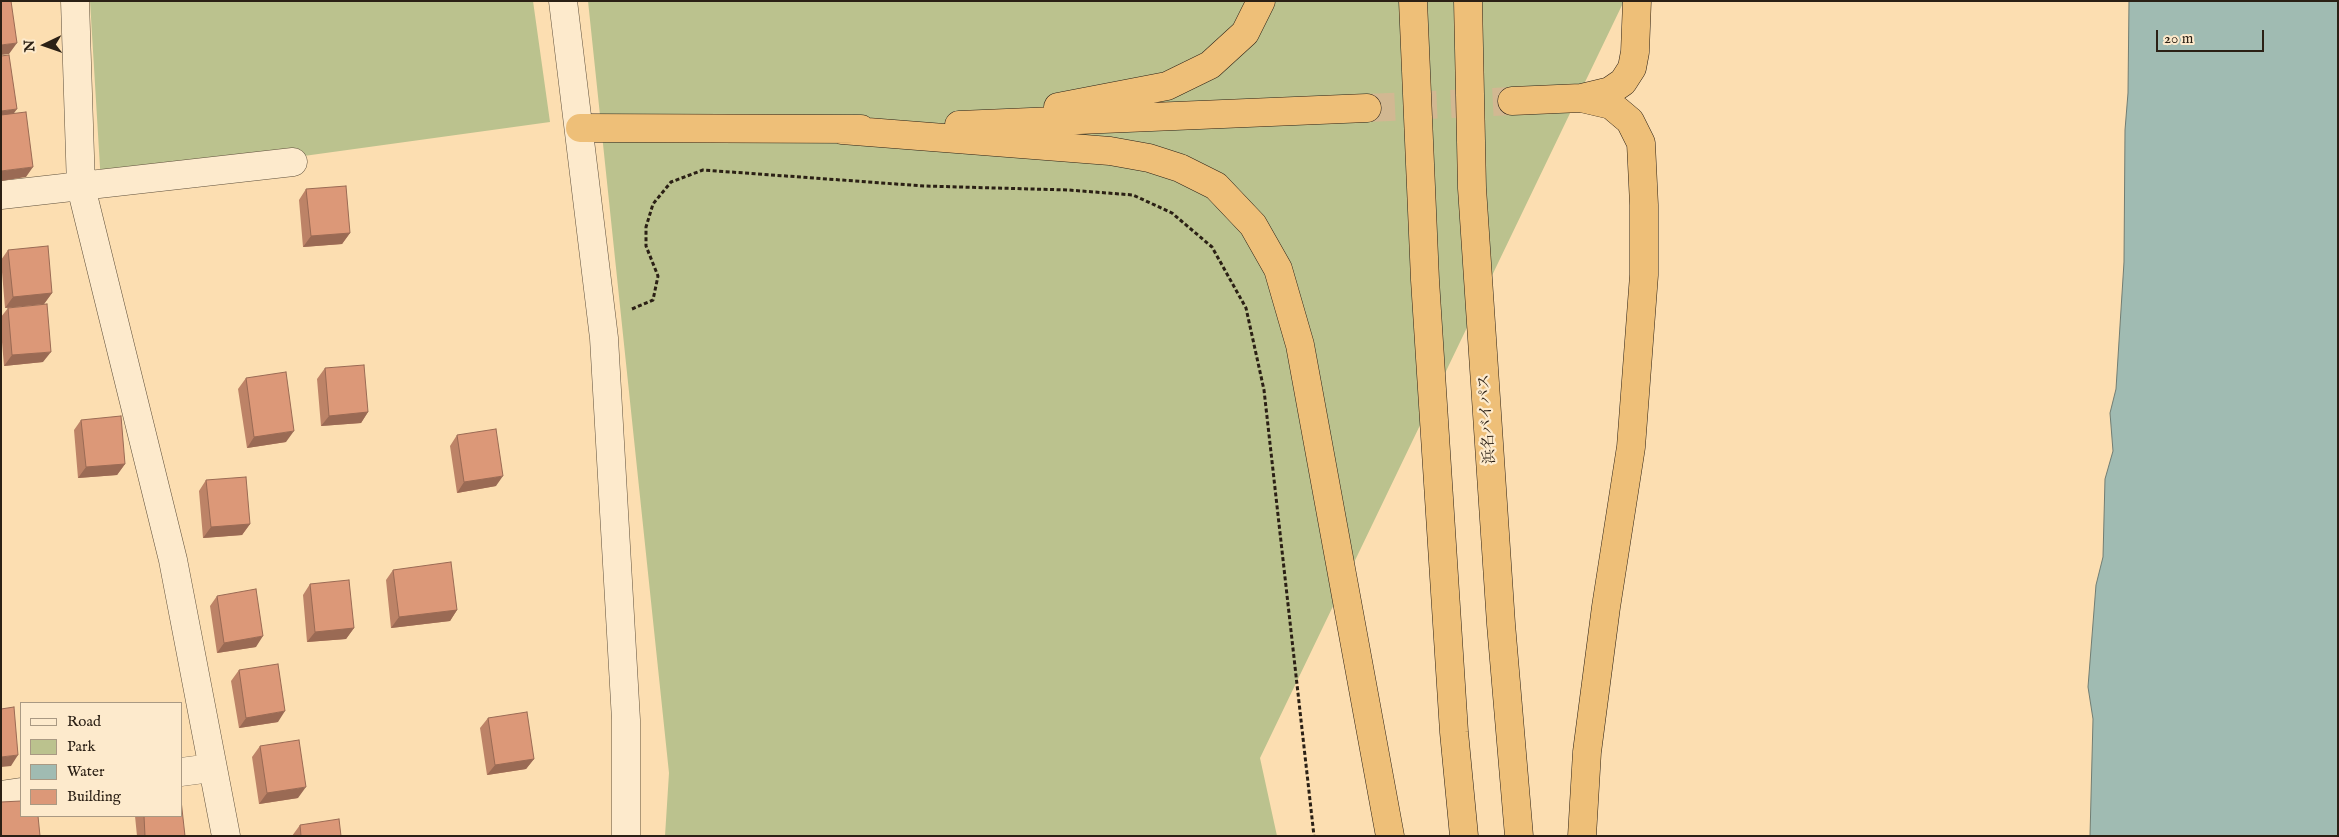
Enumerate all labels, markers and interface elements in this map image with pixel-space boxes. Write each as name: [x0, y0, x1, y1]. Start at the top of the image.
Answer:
north arrow: [20, 20, 70, 70]
scale bar: [2159, 20, 2266, 52]
text: 20 m: [2164, 29, 2193, 48]
text: N: [21, 39, 39, 52]
street label: 浜名バイパス: [1476, 373, 1500, 465]
legend: [20, 702, 182, 817]
text: Road: [67, 712, 101, 731]
text: Park: [67, 737, 96, 756]
text: Water: [67, 762, 104, 781]
text: Building: [67, 787, 121, 806]

